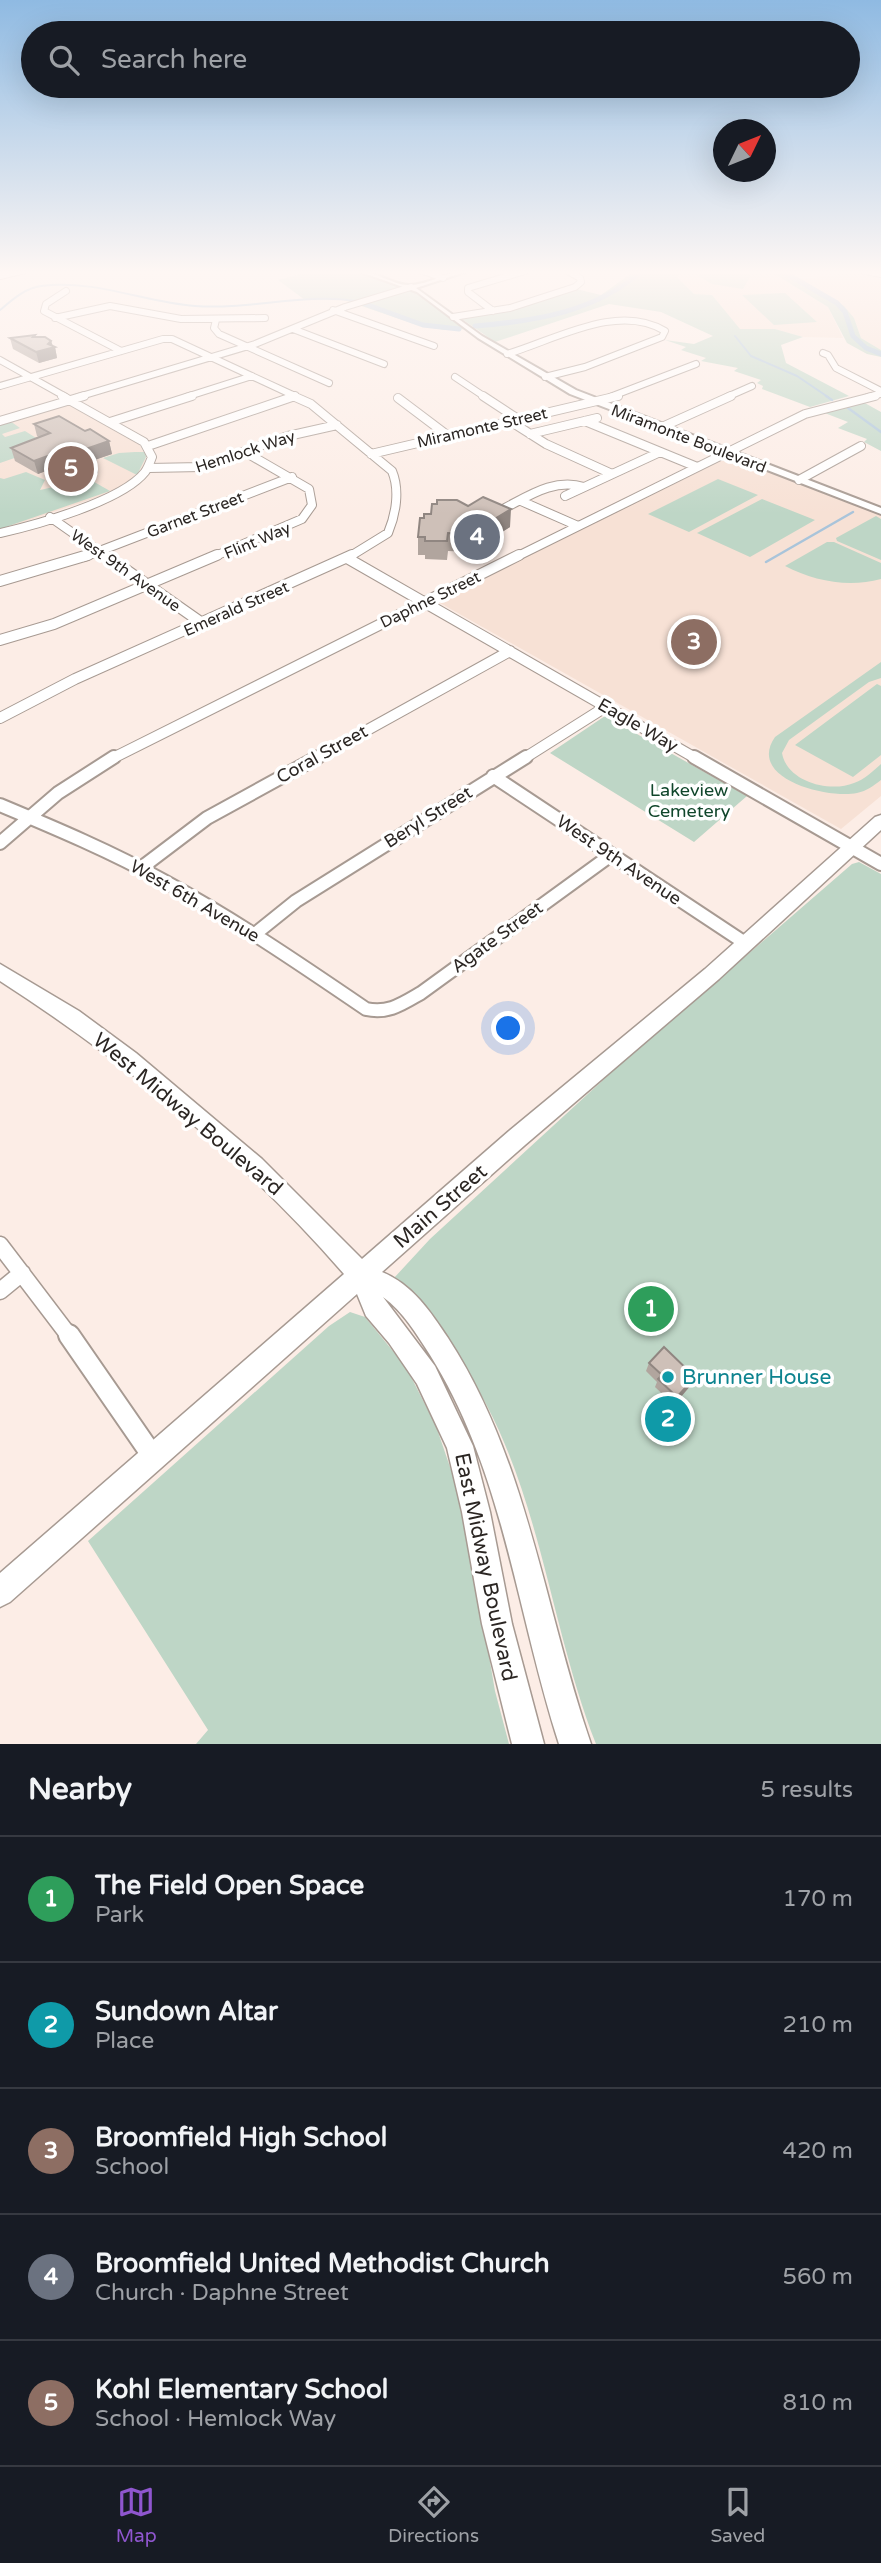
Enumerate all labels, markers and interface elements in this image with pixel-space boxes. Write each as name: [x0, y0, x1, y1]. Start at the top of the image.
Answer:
search box: [21, 21, 860, 98]
icon: search: [45, 41, 83, 79]
text: Search here: [101, 44, 247, 75]
north arrow: [713, 119, 776, 182]
street label: Miramonte Boulevard: [608, 400, 769, 478]
street label: Miramonte Street: [415, 403, 549, 453]
street label: Hemlock Way: [193, 426, 298, 477]
pin: 5: [48, 443, 94, 495]
street label: Garnet Street: [144, 487, 247, 543]
pin: 4: [454, 511, 500, 563]
street label: Flint Way: [221, 518, 294, 564]
street label: West 9th Avenue: [67, 525, 184, 616]
street label: Daphne Street: [377, 567, 484, 633]
street label: Emerald Street: [181, 577, 292, 641]
pin: 3: [671, 616, 717, 668]
street label: Eagle Way: [594, 693, 682, 757]
street label: Coral Street: [273, 720, 372, 788]
park label: Lakeview Cemetery: [648, 779, 731, 822]
street label: Beryl Street: [380, 781, 476, 853]
street label: West 9th Avenue: [552, 810, 686, 910]
street label: West 6th Avenue: [126, 855, 264, 947]
street label: Agate Street: [447, 896, 547, 978]
your location: [491, 1011, 525, 1045]
street label: West Midway Boulevard: [88, 1028, 288, 1201]
street label: Main Street: [389, 1159, 492, 1254]
pin: 1: [628, 1283, 674, 1335]
place label: Brunner House: [682, 1365, 831, 1390]
marker: Brunner House: [660, 1369, 676, 1385]
pin: 2: [645, 1393, 691, 1445]
street label: East Midway Boulevard: [449, 1451, 522, 1684]
text: Nearby: [28, 1771, 132, 1808]
text: 5 results: [760, 1776, 853, 1804]
text: The Field Open Space: [95, 1870, 364, 1901]
text: 1: [44, 1885, 58, 1913]
text: 170 m: [783, 1885, 853, 1913]
text: Park: [95, 1901, 144, 1929]
text: Sundown Altar: [95, 1996, 278, 2027]
text: 2: [44, 2011, 58, 2039]
text: 210 m: [783, 2011, 853, 2039]
text: Place: [95, 2027, 154, 2055]
text: Broomfield High School: [95, 2122, 387, 2153]
text: 3: [44, 2137, 58, 2165]
text: 420 m: [783, 2137, 853, 2165]
text: School: [95, 2153, 169, 2181]
text: Broomfield United Methodist Church: [95, 2248, 550, 2279]
text: 4: [44, 2263, 58, 2291]
text: 560 m: [783, 2263, 853, 2291]
text: Church · Daphne Street: [95, 2279, 349, 2307]
text: Kohl Elementary School: [95, 2374, 388, 2405]
text: 5: [44, 2389, 58, 2417]
text: 810 m: [783, 2389, 853, 2417]
text: School · Hemlock Way: [95, 2405, 336, 2433]
tab: Map: [116, 2483, 157, 2547]
tab: Directions: [388, 2483, 479, 2547]
tab: Saved: [710, 2483, 765, 2547]

